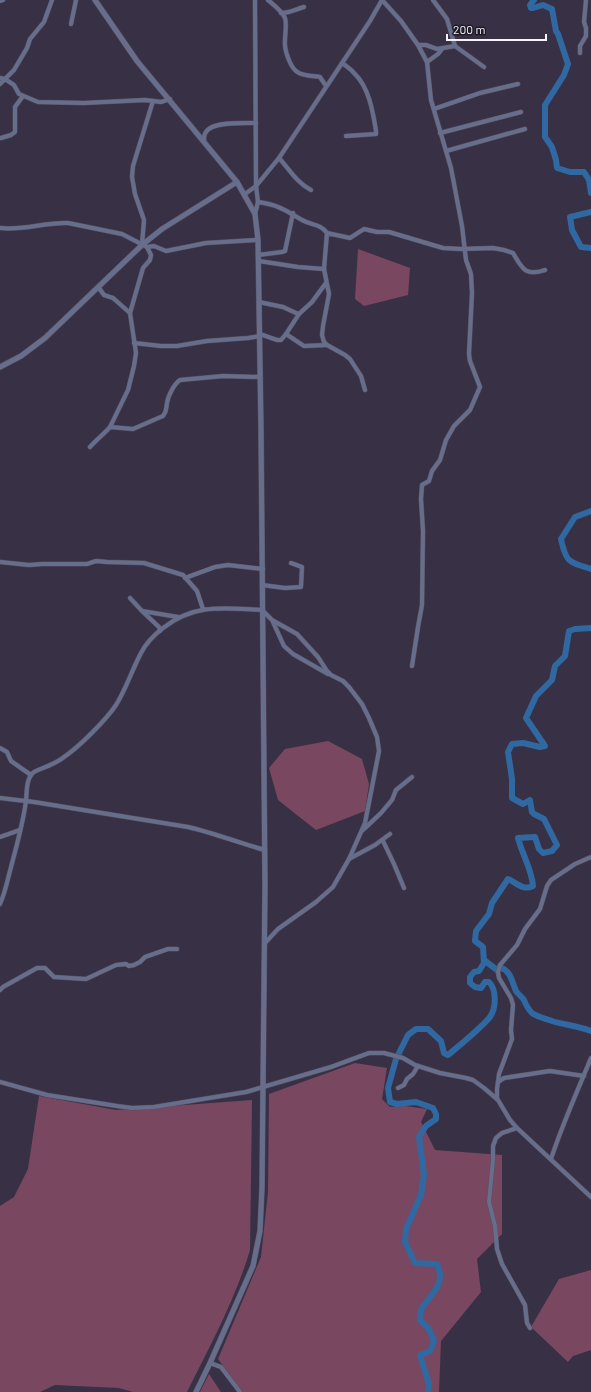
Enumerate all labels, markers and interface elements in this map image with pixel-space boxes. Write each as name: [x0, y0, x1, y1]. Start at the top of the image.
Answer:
scale bar: [447, 16, 546, 42]
text: 200 m: [453, 22, 485, 36]

